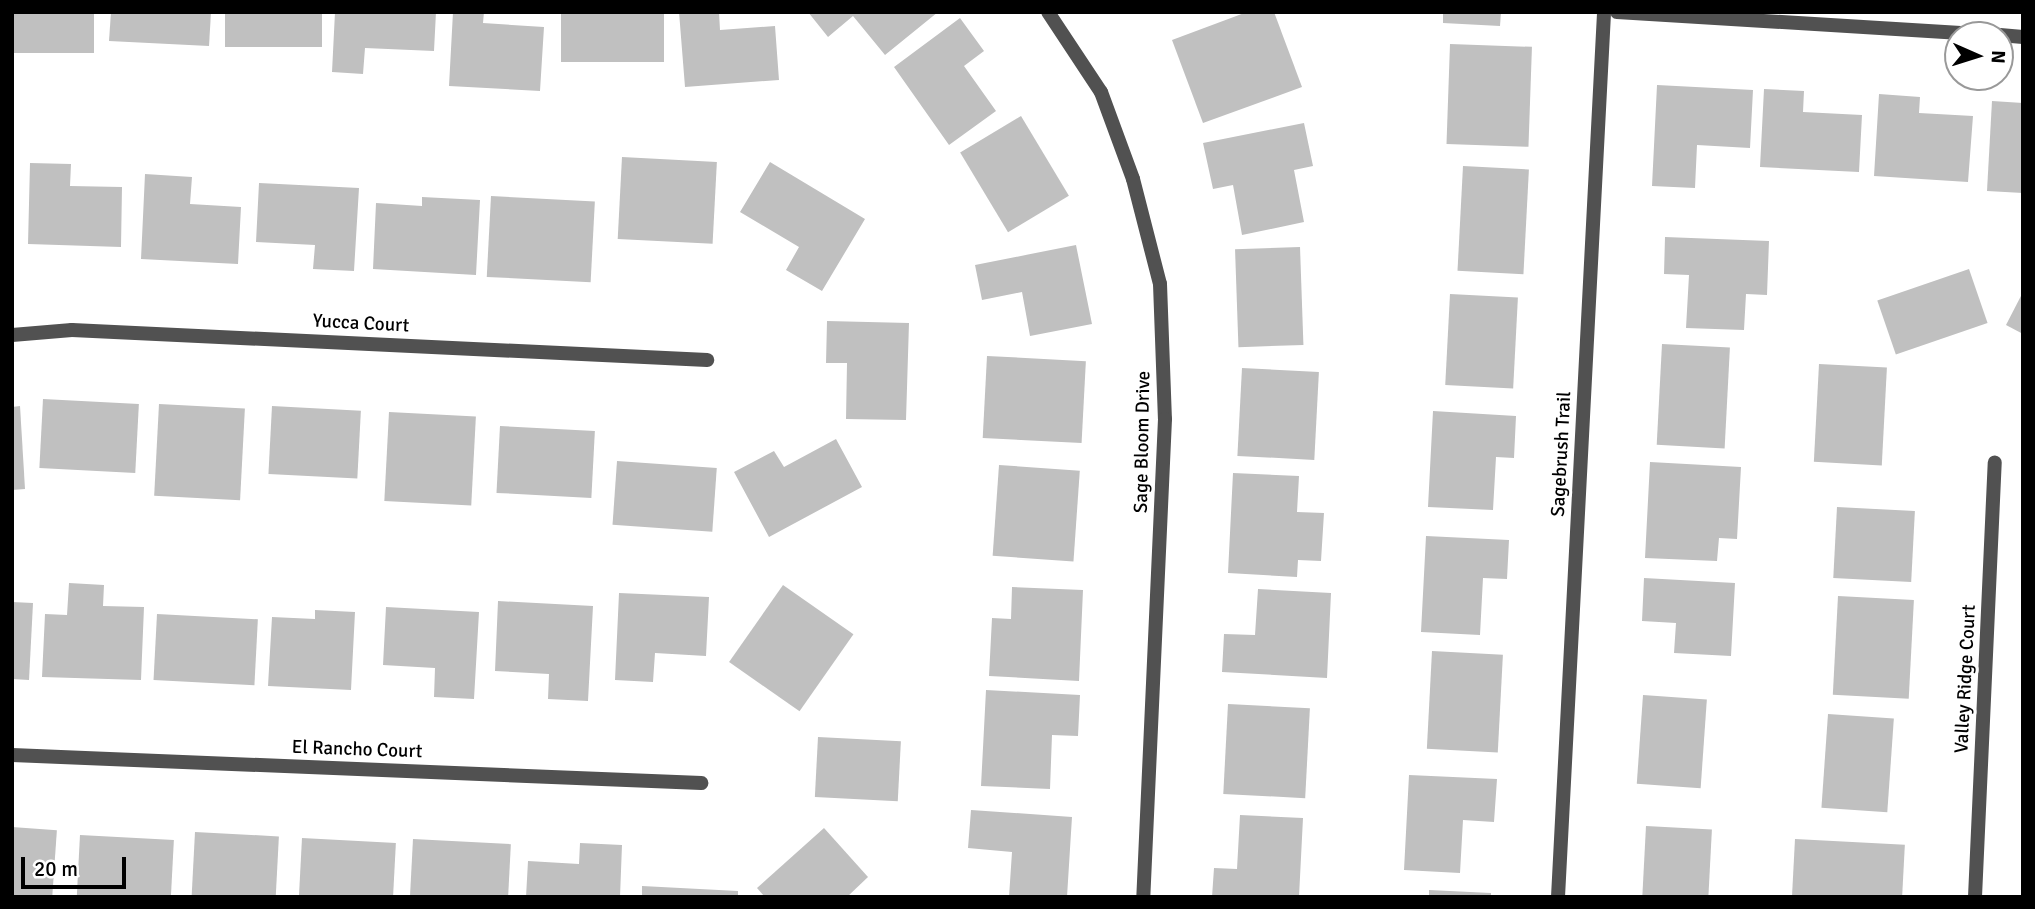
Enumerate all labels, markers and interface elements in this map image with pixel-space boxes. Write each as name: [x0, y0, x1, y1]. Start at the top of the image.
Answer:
north arrow: [1944, 21, 2014, 91]
text: N: [1986, 50, 2010, 64]
street label: Yucca Court: [312, 310, 410, 338]
street label: Sage Bloom Drive: [1130, 371, 1156, 513]
street label: Sagebrush Trail: [1547, 391, 1577, 517]
street label: Valley Ridge Court: [1951, 604, 1981, 754]
street label: El Rancho Court: [291, 736, 423, 764]
scale bar: [24, 842, 130, 886]
text: 20 m: [34, 856, 78, 882]

